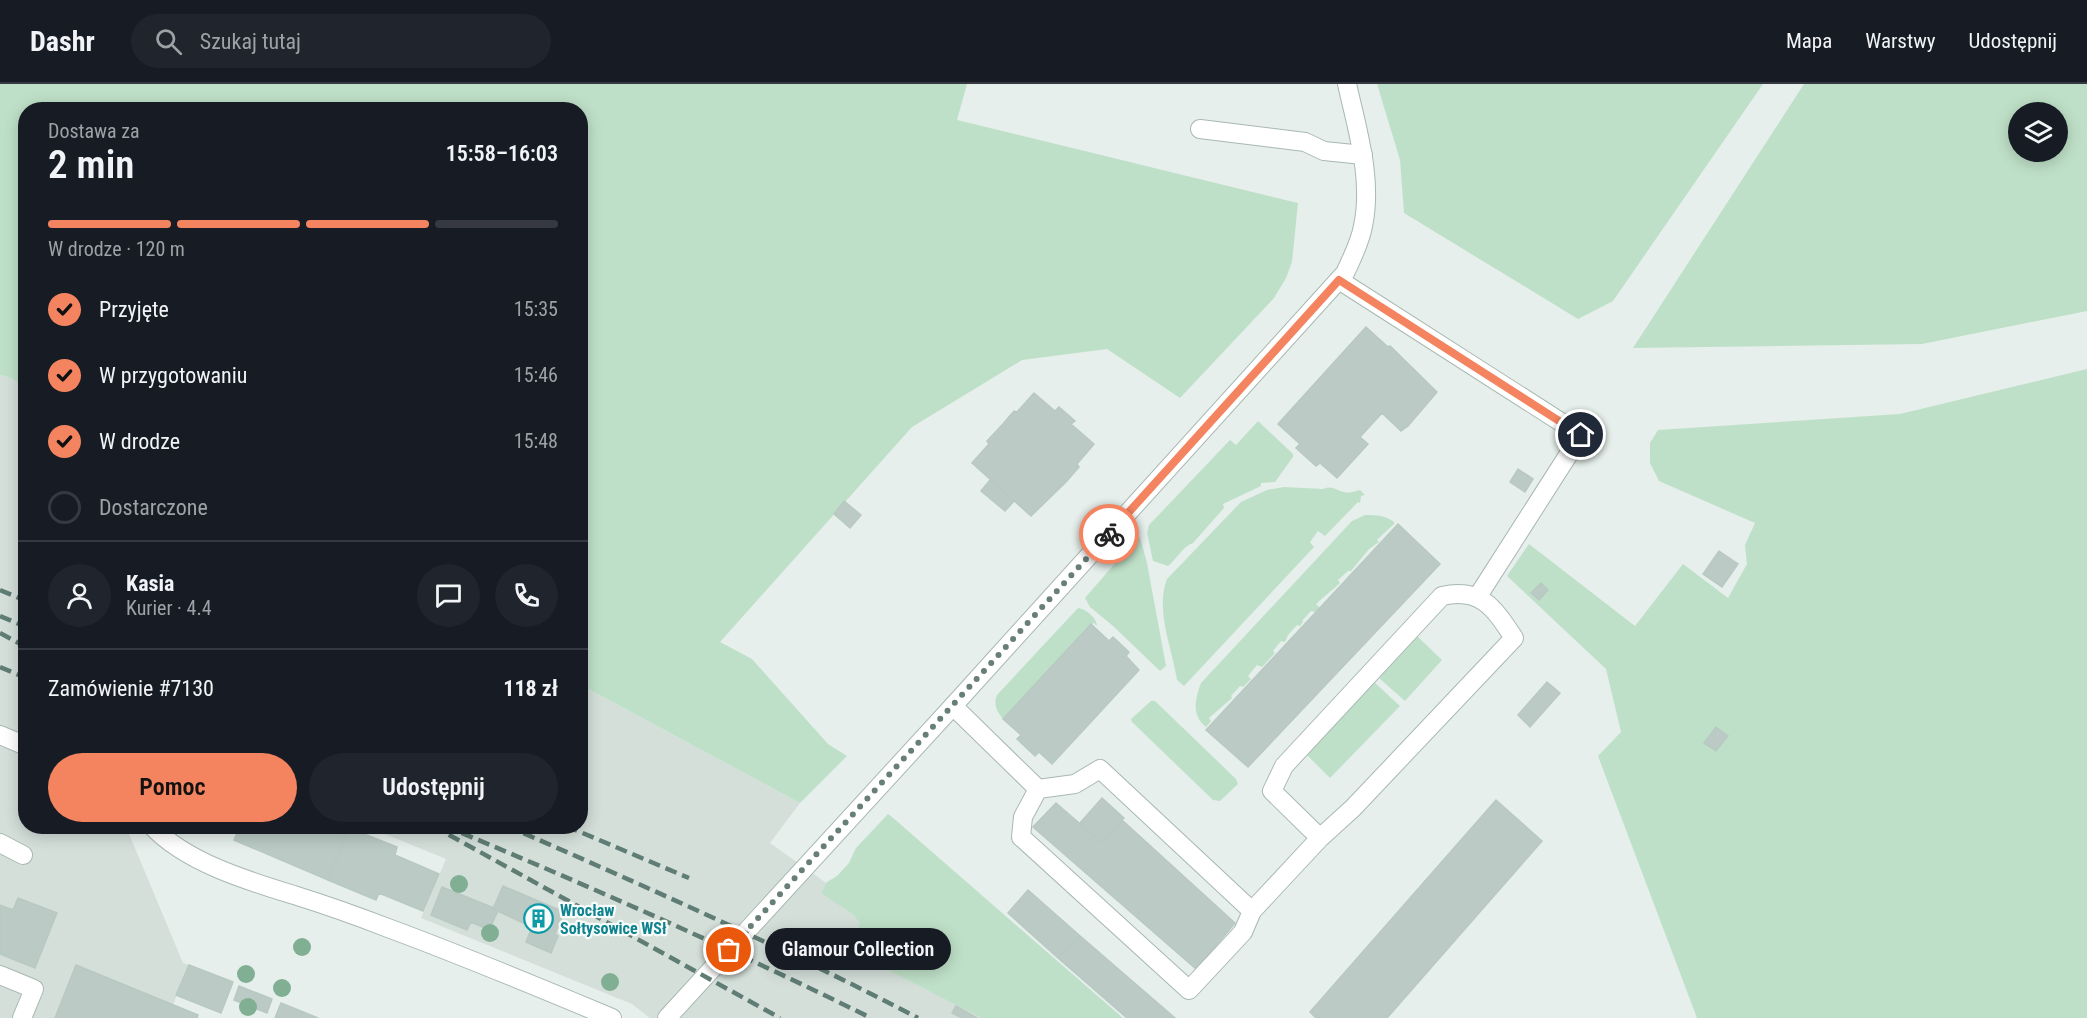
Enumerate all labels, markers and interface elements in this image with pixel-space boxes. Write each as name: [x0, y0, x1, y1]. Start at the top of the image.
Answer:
search box: [131, 14, 551, 68]
text: Dashr: [30, 25, 95, 58]
icon: search: [152, 25, 185, 58]
text: Szukaj tutaj: [200, 29, 301, 54]
text: Mapa: [1786, 29, 1832, 53]
text: Warstwy: [1865, 29, 1936, 53]
text: Udostępnij: [1969, 29, 2057, 53]
map controls: [2008, 102, 2068, 162]
button: layers: [2008, 102, 2068, 162]
text: Dostawa za: [48, 119, 140, 143]
text: 15:58–16:03: [446, 141, 558, 166]
text: 2 min: [48, 142, 134, 188]
text: W drodze · 120 m: [48, 237, 185, 261]
icon: check: [48, 293, 81, 326]
text: Przyjęte: [99, 297, 169, 322]
text: 15:35: [514, 297, 558, 321]
icon: check: [48, 359, 81, 392]
text: W przygotowaniu: [99, 363, 247, 388]
text: 15:46: [514, 363, 558, 387]
pin: [1555, 409, 1606, 460]
icon: home: [1564, 418, 1597, 451]
icon: check: [48, 425, 81, 458]
text: W drodze: [99, 429, 180, 454]
text: 15:48: [514, 429, 558, 453]
text: Dostarczone: [99, 495, 208, 520]
courier: [1079, 504, 1139, 564]
icon: bike: [1093, 518, 1126, 551]
button: person: [48, 564, 111, 627]
button: chat: [417, 564, 480, 627]
button: phone: [495, 564, 558, 627]
text: Kasia: [126, 571, 174, 596]
text: Kurier · 4.4: [126, 596, 212, 620]
text: Zamówienie #7130: [48, 676, 214, 701]
text: 118 zł: [503, 676, 558, 701]
button: Pomoc: [48, 753, 297, 822]
button: Udostępnij: [309, 753, 558, 822]
place label: Wrocław Sołtysowice WSł: [560, 901, 667, 938]
building icon: Wrocław Sołtysowice WSł: [523, 903, 555, 935]
pin: [703, 924, 754, 975]
callout: Glamour Collection: [765, 929, 951, 971]
icon: bag: [712, 933, 745, 966]
text: Glamour Collection: [782, 937, 934, 961]

